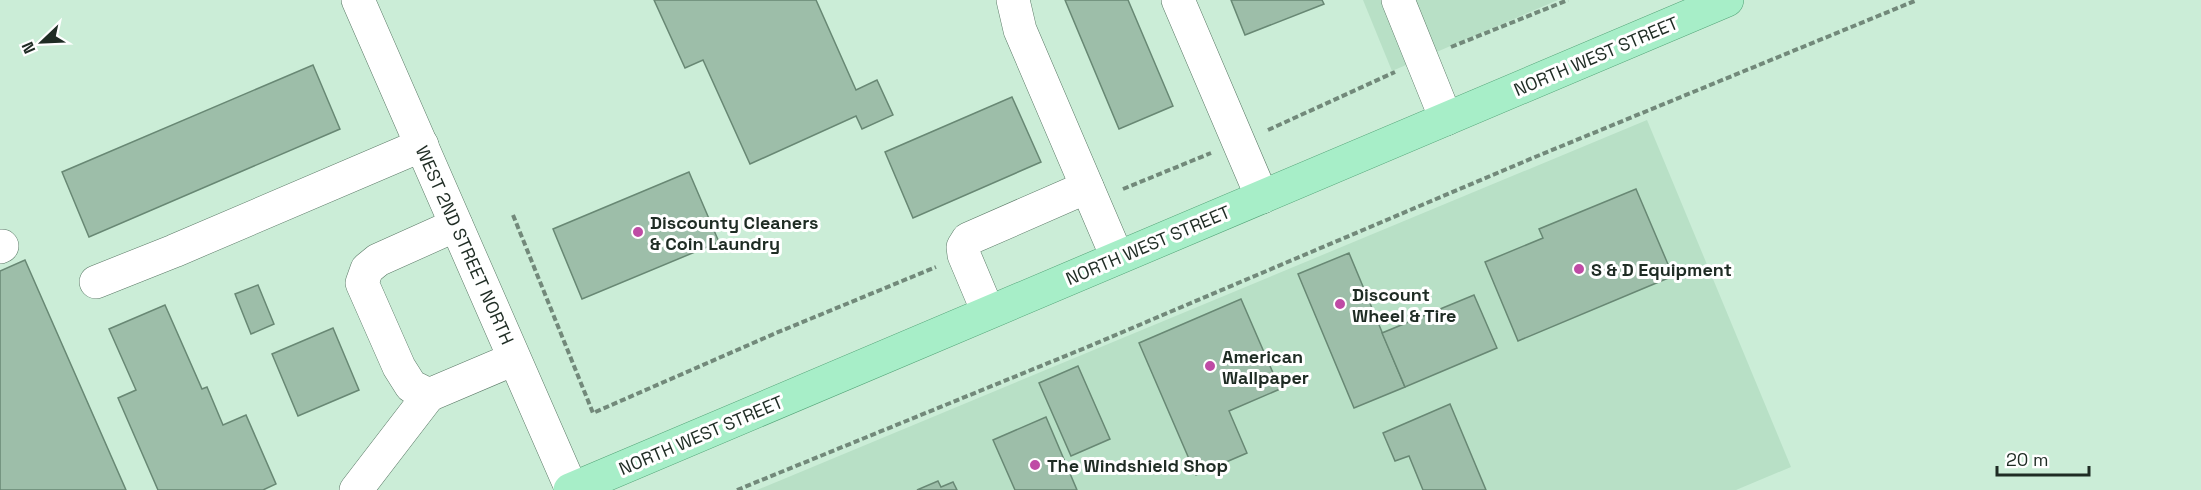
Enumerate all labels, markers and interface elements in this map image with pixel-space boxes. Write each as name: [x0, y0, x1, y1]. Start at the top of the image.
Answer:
street label: NORTH WEST STREET: [1510, 11, 1682, 101]
north arrow: [12, 12, 72, 72]
text: N: [17, 39, 40, 57]
street label: WEST 2ND STREET NORTH: [411, 142, 519, 348]
street label: NORTH WEST STREET: [1062, 200, 1234, 290]
place label: Discounty Cleaners & Coin Laundry: [650, 211, 819, 255]
marker: Discounty Cleaners & Coin Laundry: [631, 225, 645, 239]
place label: S & D Equipment: [1591, 258, 1732, 281]
marker: S & D Equipment: [1572, 262, 1586, 276]
place label: Discount Wheel & Tire: [1352, 283, 1456, 327]
marker: Discount Wheel & Tire: [1333, 297, 1347, 311]
place label: American Wallpaper: [1222, 345, 1309, 389]
marker: American Wallpaper: [1203, 359, 1217, 373]
street label: NORTH WEST STREET: [615, 390, 787, 480]
scale bar: [1997, 439, 2088, 477]
text: 20 m: [2006, 448, 2049, 471]
place label: The Windshield Shop: [1047, 454, 1228, 477]
marker: The Windshield Shop: [1028, 458, 1042, 472]

